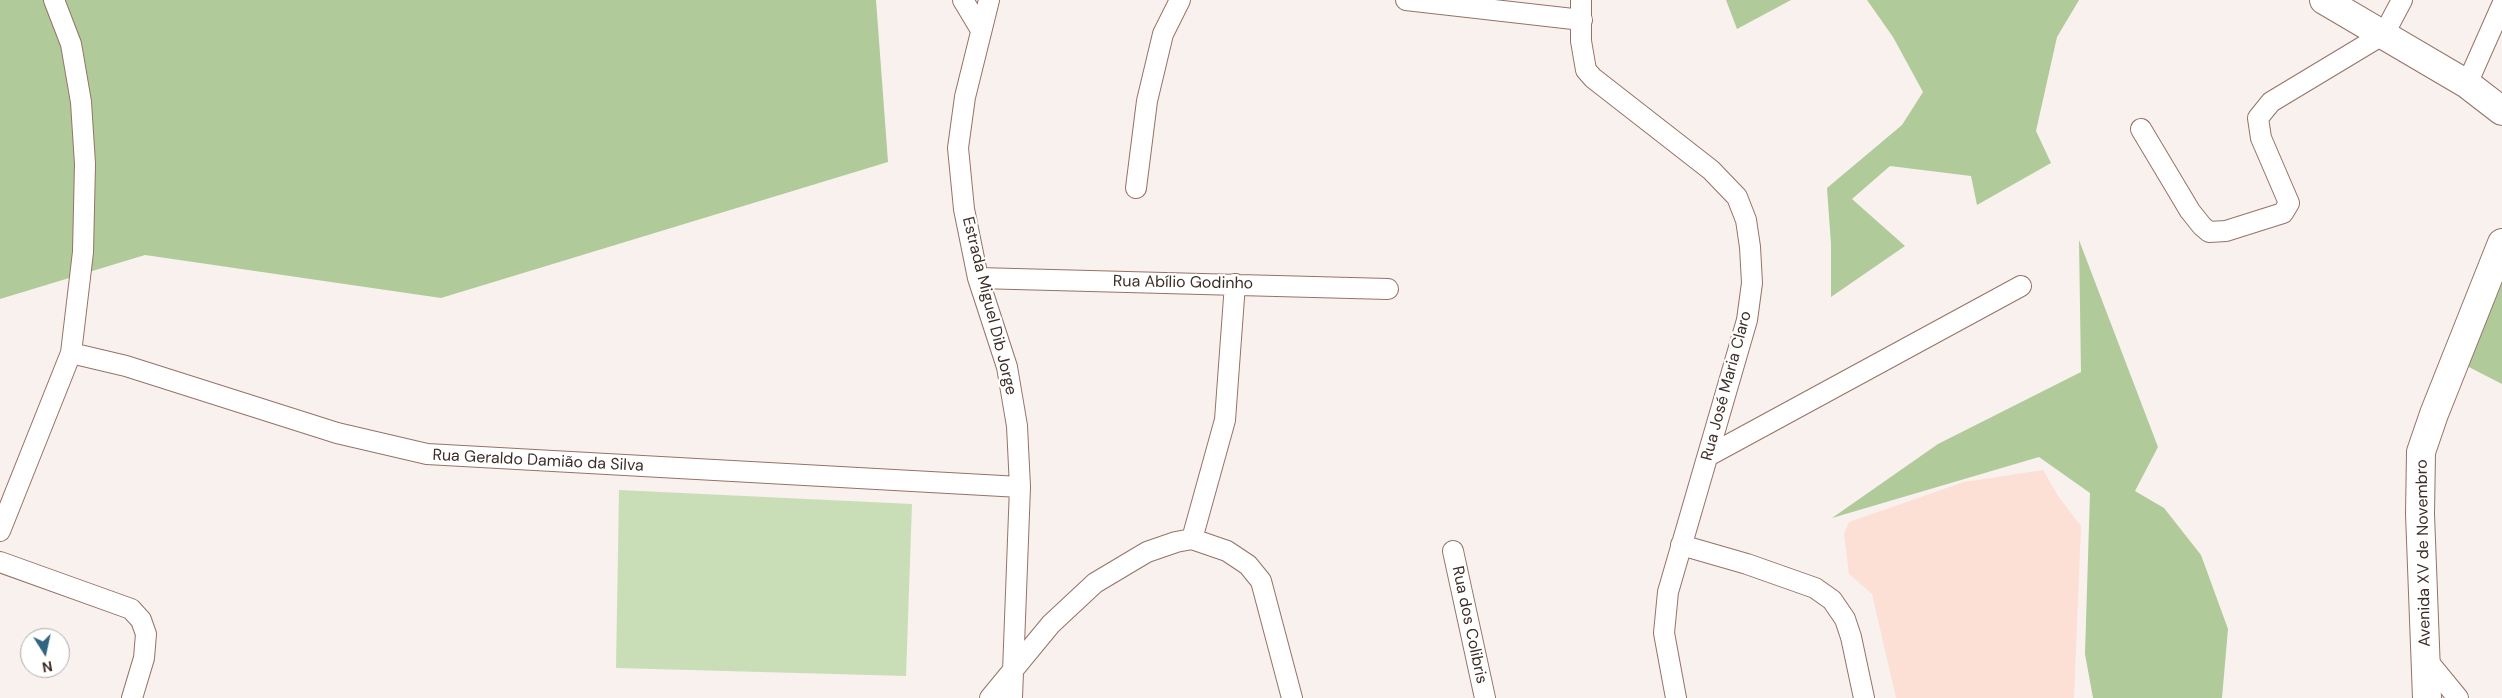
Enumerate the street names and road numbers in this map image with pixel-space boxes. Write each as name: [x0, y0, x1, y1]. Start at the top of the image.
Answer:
street label: Estrada Miguel Dib Jorge: [958, 215, 1020, 397]
street label: Rua Abílio Godinho: [1113, 272, 1253, 294]
street label: Rua José Maria Claro: [1698, 309, 1756, 463]
street label: Rua Geraldo Damião da Silva: [432, 446, 644, 476]
street label: Avenida XV de Novembro: [2413, 459, 2435, 647]
street label: Rua dos Colibris: [1447, 565, 1491, 685]

